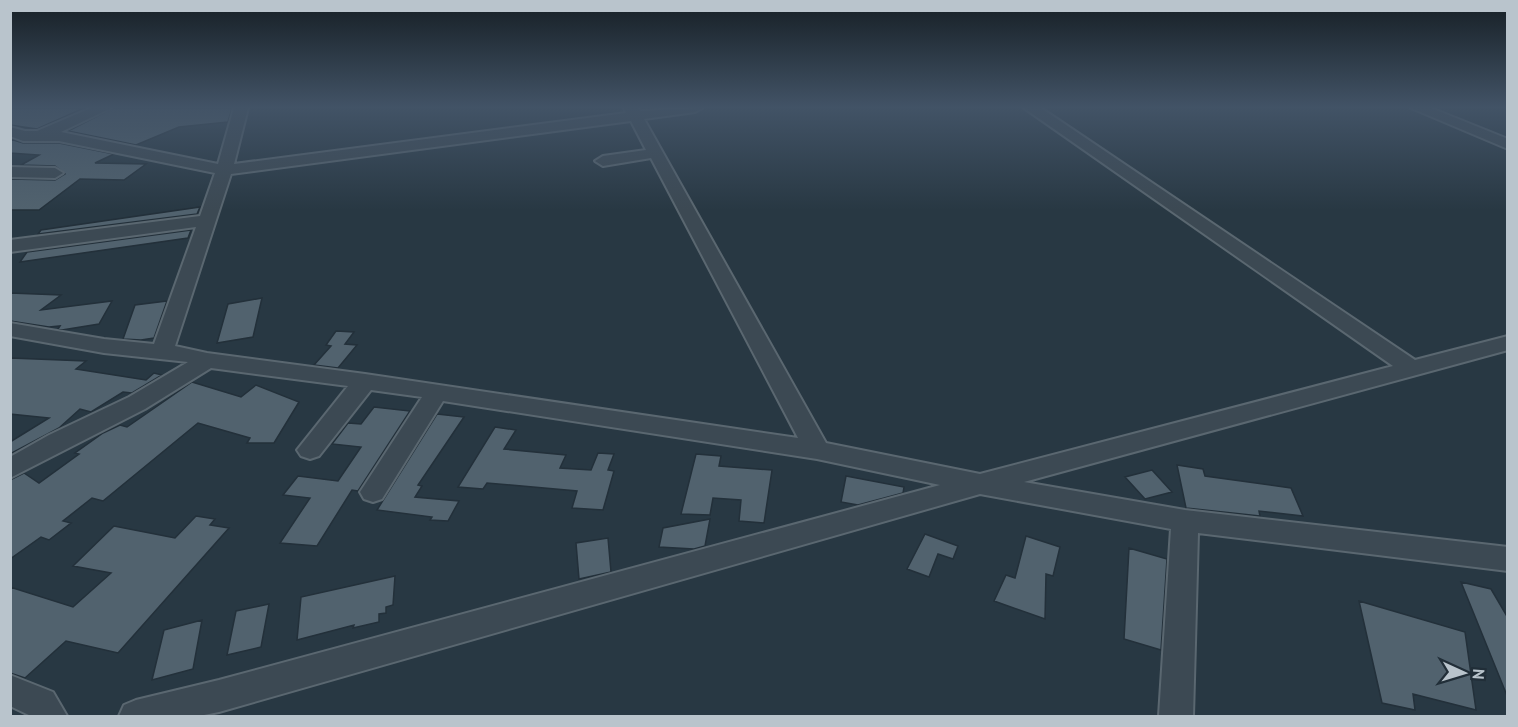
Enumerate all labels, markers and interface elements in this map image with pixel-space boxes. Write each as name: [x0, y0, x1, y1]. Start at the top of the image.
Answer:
north arrow: [1434, 643, 1494, 703]
text: N: [1469, 668, 1489, 680]

